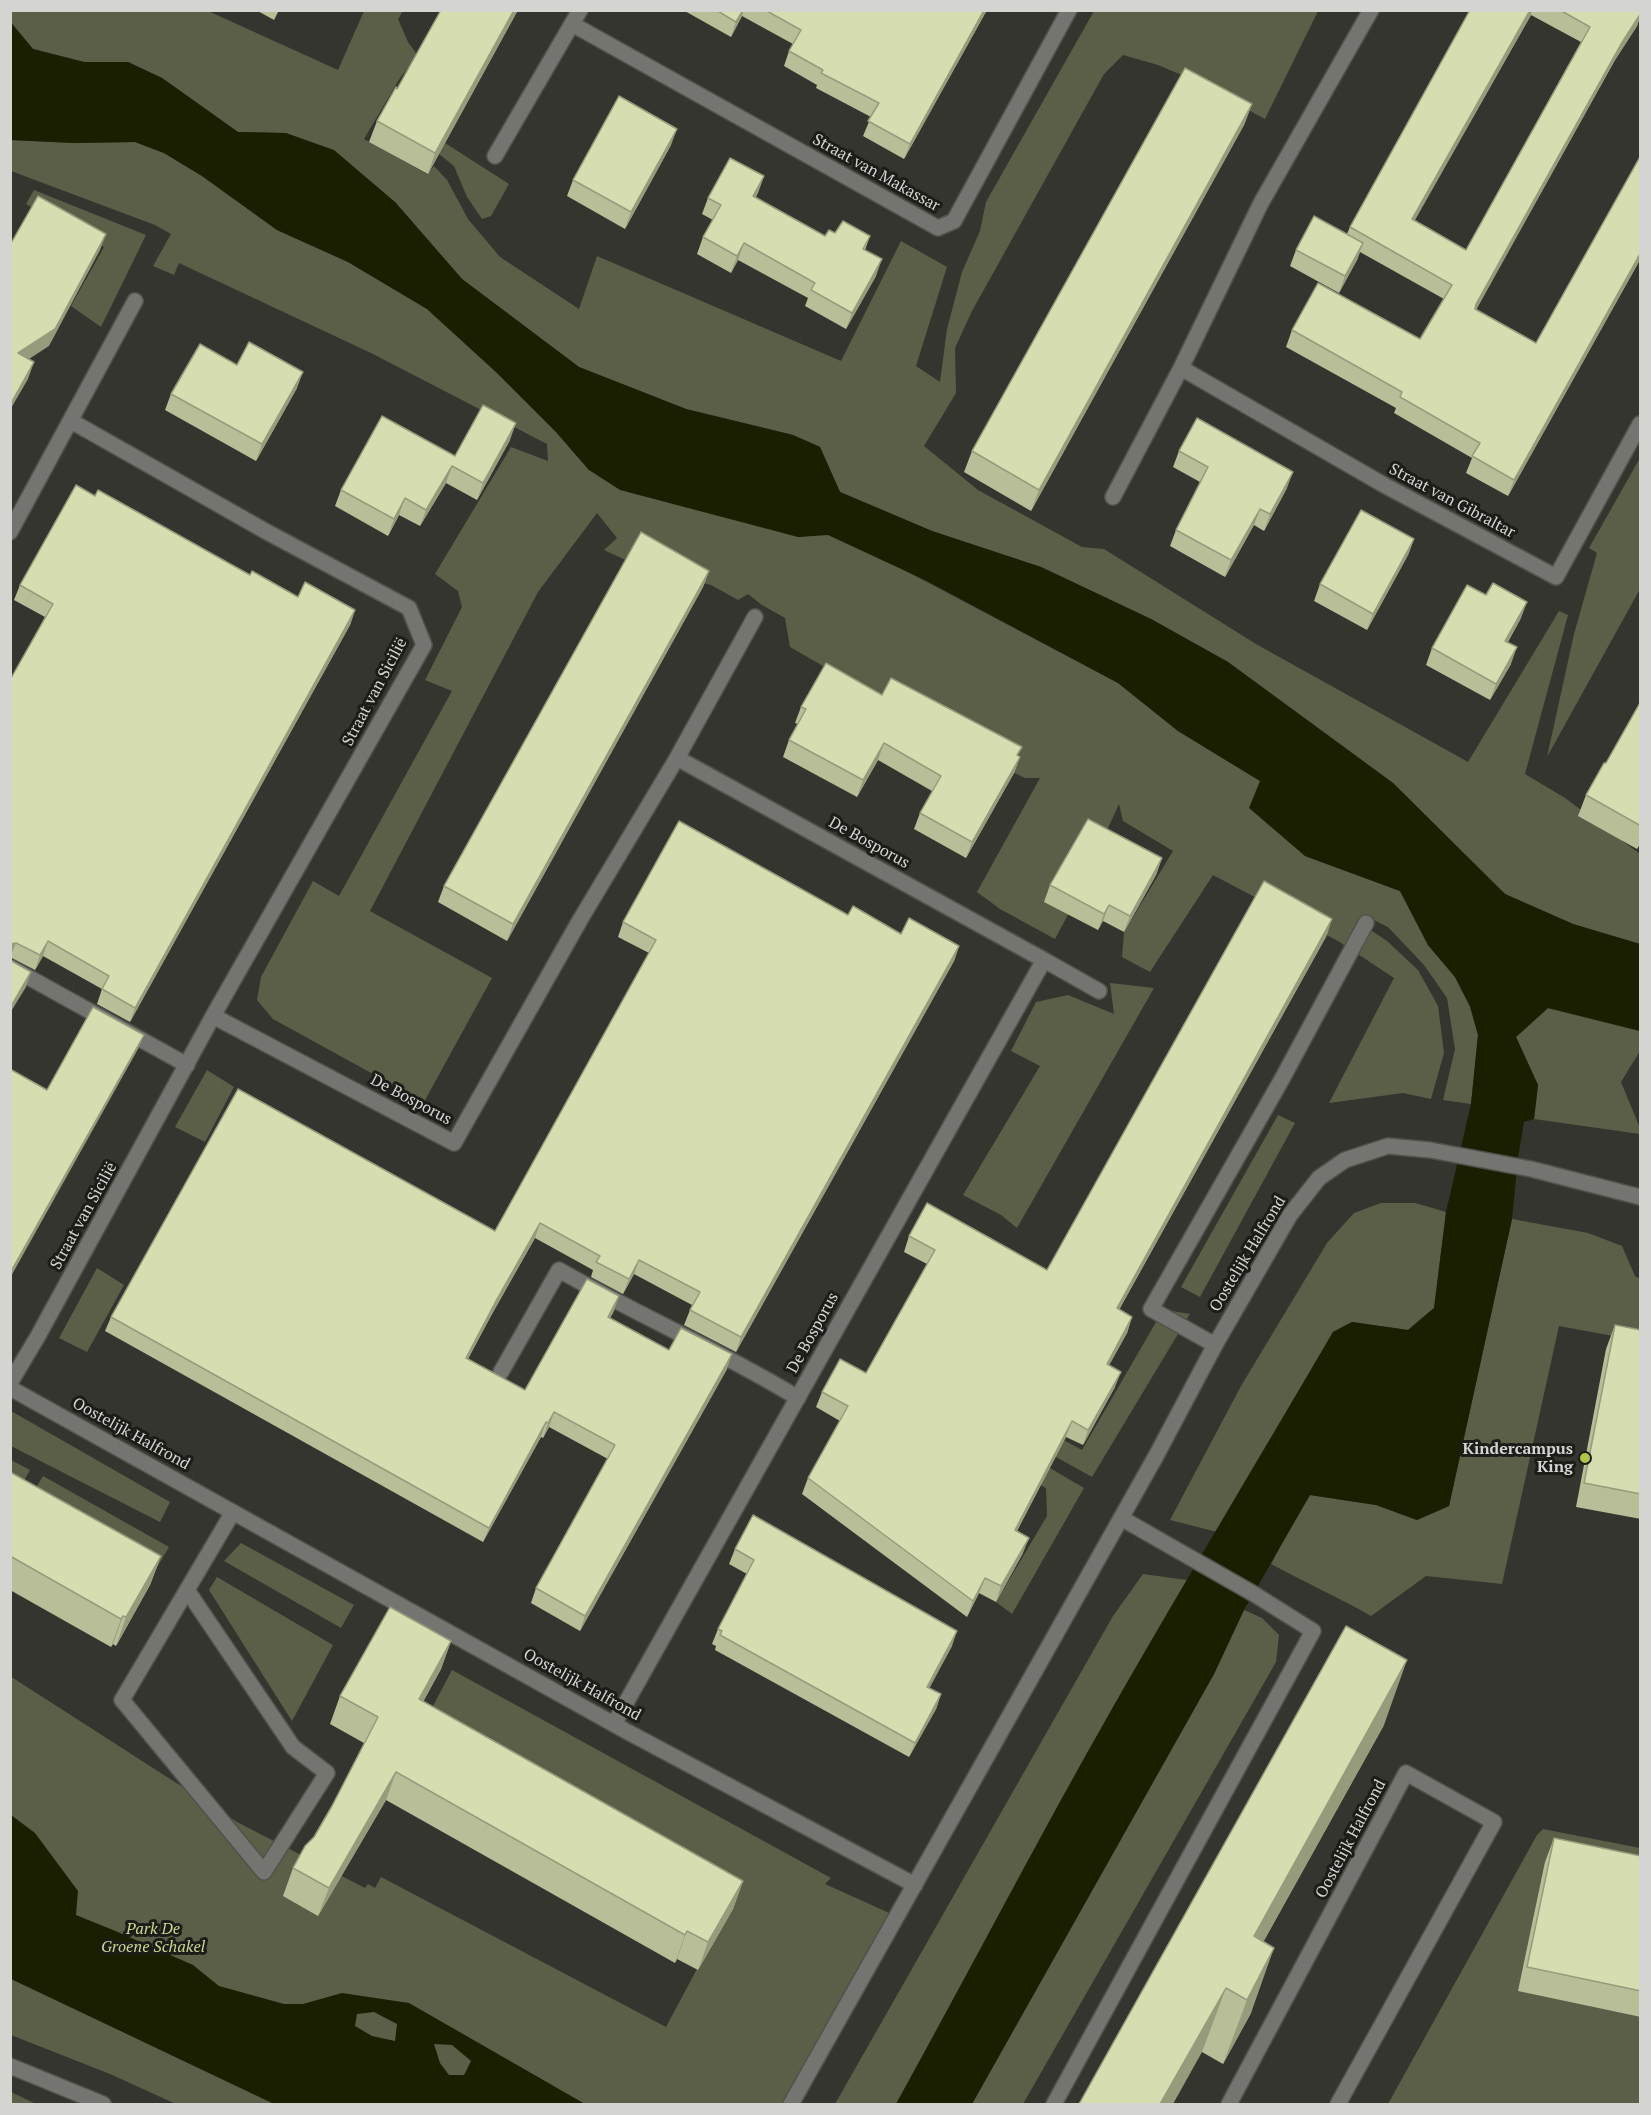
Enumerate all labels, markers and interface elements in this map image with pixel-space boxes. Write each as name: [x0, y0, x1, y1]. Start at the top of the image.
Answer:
street label: Straat van Makassar: [809, 130, 943, 216]
street label: Straat van Gibraltar: [1386, 460, 1518, 542]
street label: Straat van Sicilië: [338, 635, 412, 749]
street label: De Bosporus: [825, 813, 913, 873]
street label: De Bosporus: [367, 1071, 455, 1129]
street label: Straat van Sicilië: [47, 1159, 121, 1273]
street label: Oostelijk Halfrond: [1206, 1193, 1290, 1315]
street label: De Bosporus: [783, 1289, 843, 1377]
street label: Oostelijk Halfrond: [69, 1394, 193, 1474]
place label: Kindercampus King: [1463, 1439, 1573, 1477]
marker: Kindercampus King: [1578, 1451, 1592, 1465]
street label: Oostelijk Halfrond: [520, 1645, 644, 1725]
street label: Oostelijk Halfrond: [1312, 1776, 1390, 1902]
park label: Park De Groene Schakel: [101, 1919, 205, 1957]

